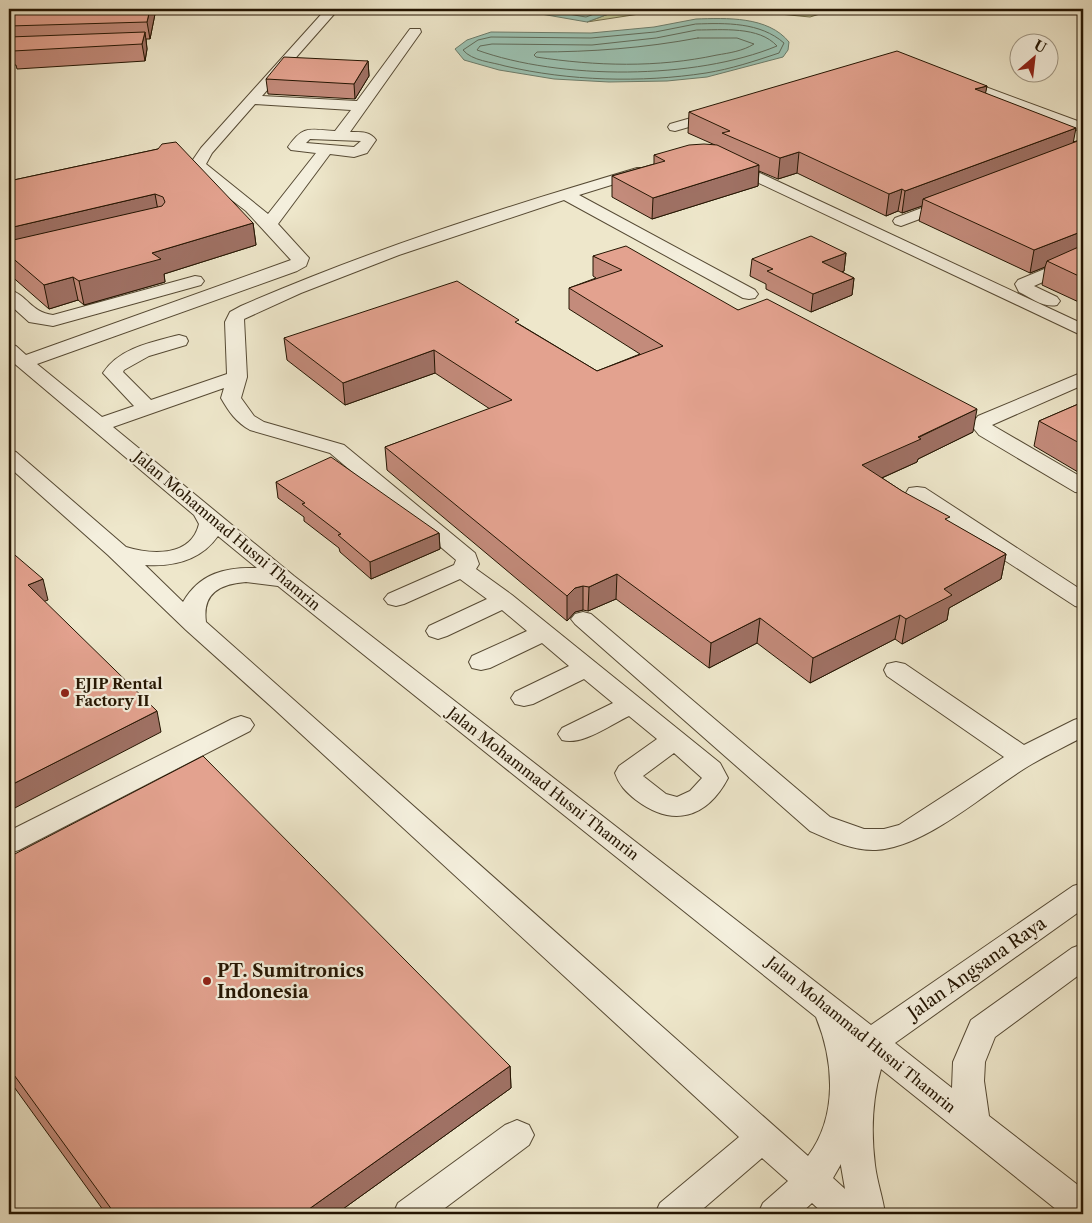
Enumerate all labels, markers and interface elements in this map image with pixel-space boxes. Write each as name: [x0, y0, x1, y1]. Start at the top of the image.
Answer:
north arrow: [1010, 32, 1060, 82]
text: U: [1031, 36, 1050, 57]
street label: Jalan Mohammad Husni Thamrin: [129, 446, 325, 615]
place label: EJIP Rental Factory II: [75, 674, 163, 710]
marker: EJIP Rental Factory II: [59, 687, 71, 699]
street label: Jalan Mohammad Husni Thamrin: [442, 702, 643, 865]
street label: Jalan Angsana Raya: [901, 912, 1051, 1026]
street label: Jalan Mohammad Husni Thamrin: [761, 951, 960, 1117]
place label: PT. Sumitronics Indonesia: [217, 960, 364, 1003]
marker: PT. Sumitronics Indonesia: [201, 975, 213, 987]

